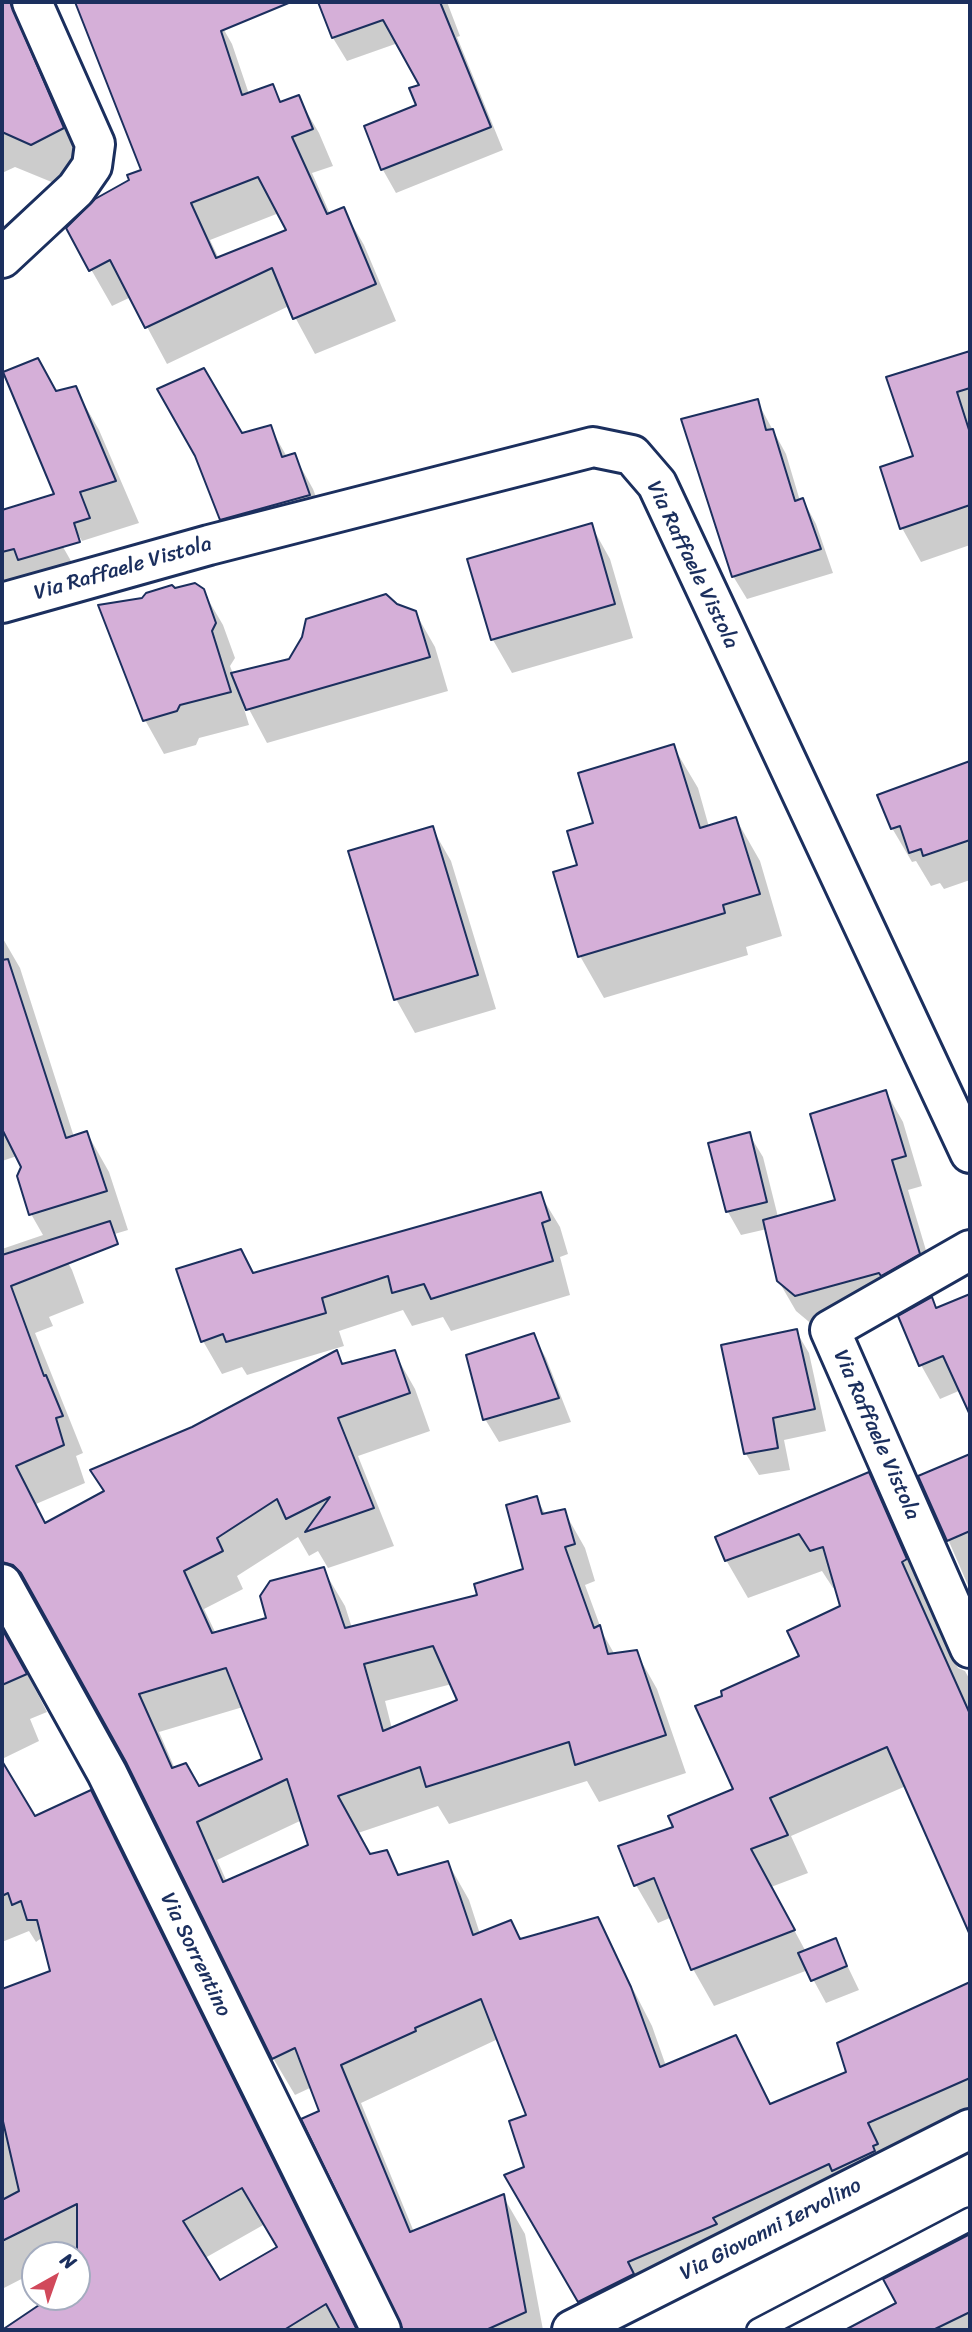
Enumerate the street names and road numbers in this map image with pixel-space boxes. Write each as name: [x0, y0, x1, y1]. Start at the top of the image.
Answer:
street label: Via Raffaele Vistola: [640, 477, 744, 653]
street label: Via Raffaele Vistola: [31, 532, 215, 606]
street label: Via Raffaele Vistola: [827, 1346, 925, 1524]
street label: Via Sorrentino: [154, 1889, 236, 2021]
street label: Via Giovanni Iervolino: [676, 2173, 866, 2287]

